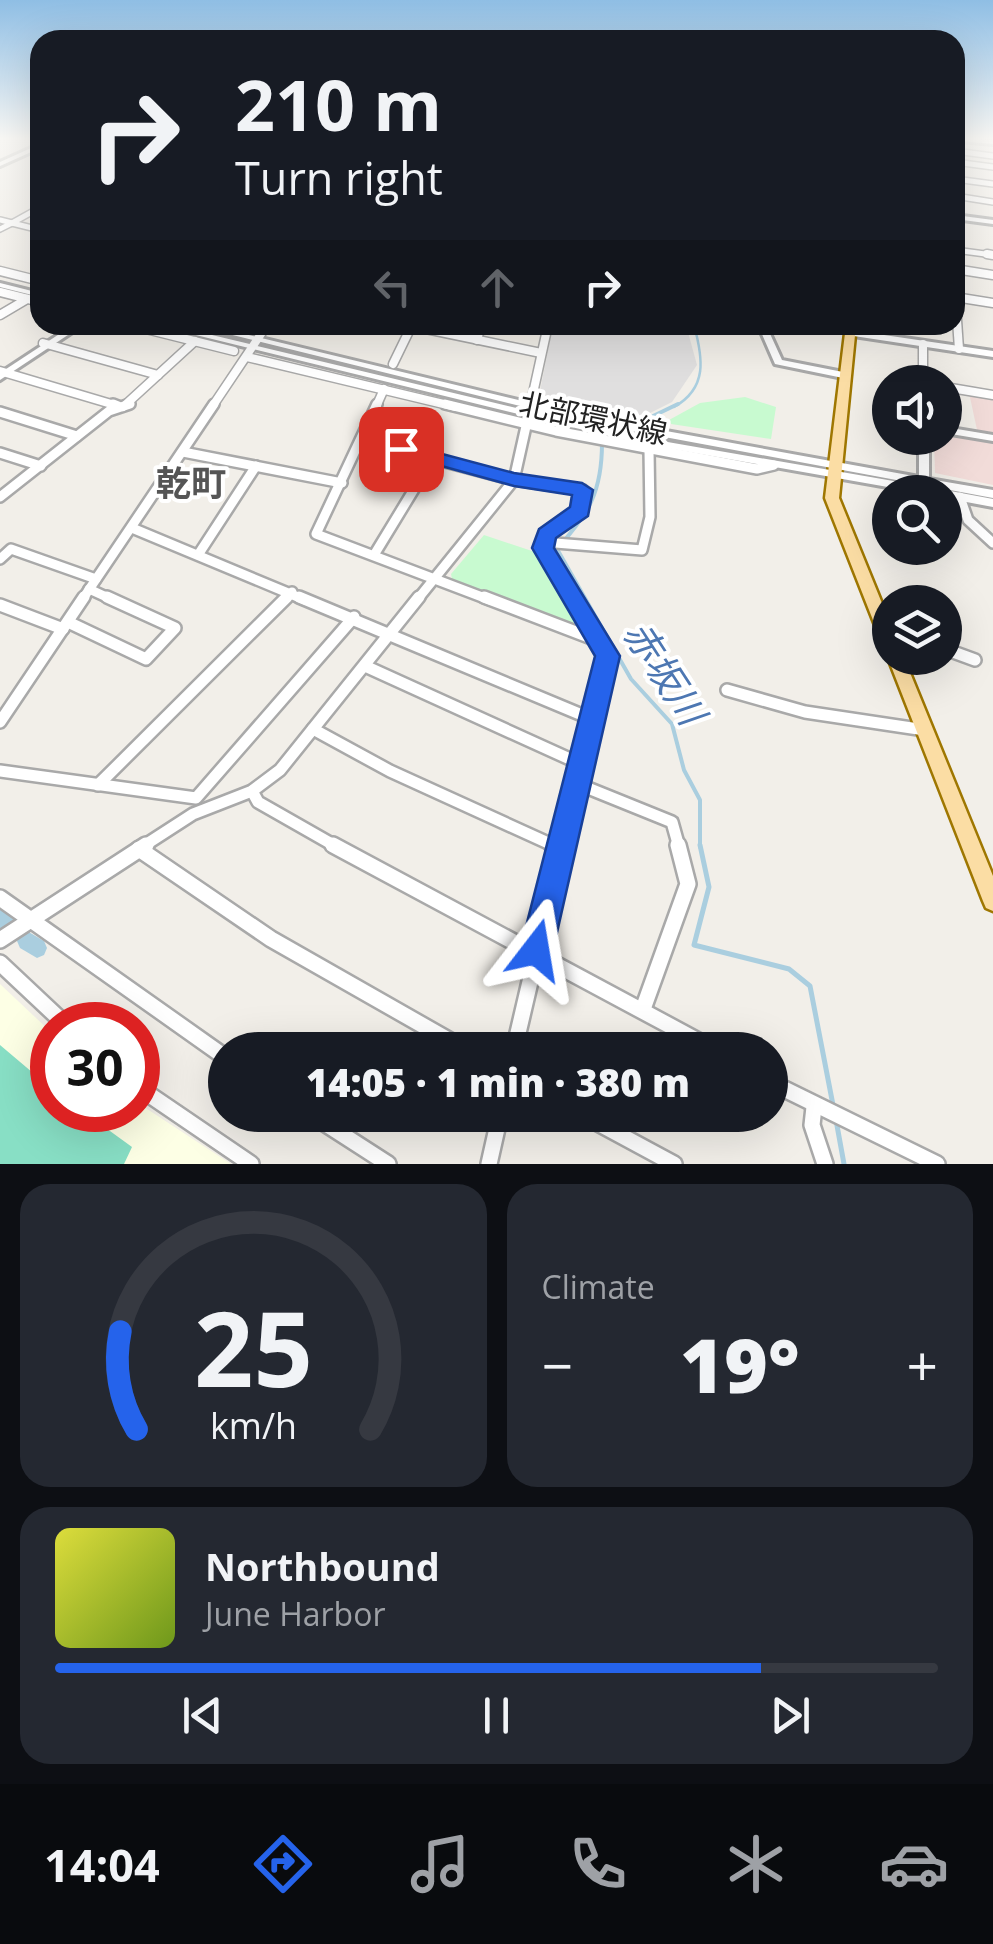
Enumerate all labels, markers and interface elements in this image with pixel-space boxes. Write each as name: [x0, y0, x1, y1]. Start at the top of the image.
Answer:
text: 210 m: [235, 56, 442, 152]
icon: right: [70, 70, 200, 200]
text: Turn right: [235, 147, 443, 208]
icon: left: [365, 260, 420, 315]
icon: ahead: [470, 260, 525, 315]
icon: right: [575, 260, 630, 315]
map controls: [872, 365, 962, 675]
button: sound: [872, 365, 962, 455]
street label: 北部環状線: [516, 382, 671, 453]
pin: [359, 407, 444, 492]
icon: arrive: [374, 422, 429, 477]
district label: 乾町: [156, 459, 226, 506]
button: search: [872, 475, 962, 565]
button: layers: [872, 585, 962, 675]
water label: 赤坂川: [613, 610, 721, 737]
position arrow: [484, 898, 588, 1002]
speed limit sign: 30: [30, 1002, 160, 1132]
text: 14:05 · 1 min · 380 m: [306, 1056, 690, 1108]
text: Climate: [542, 1265, 655, 1308]
text: 25: [194, 1276, 313, 1417]
text: 19°: [680, 1313, 800, 1415]
text: −: [542, 1327, 573, 1402]
text: +: [907, 1327, 938, 1402]
text: km/h: [210, 1401, 297, 1449]
text: Northbound: [205, 1540, 440, 1592]
text: June Harbor: [205, 1592, 385, 1635]
icon: previous: [175, 1688, 230, 1743]
icon: pause: [469, 1688, 524, 1743]
icon: next: [763, 1688, 818, 1743]
icon: directions: [248, 1829, 318, 1899]
icon: music: [405, 1829, 475, 1899]
icon: phone: [563, 1829, 633, 1899]
icon: climate: [721, 1829, 791, 1899]
icon: car: [879, 1829, 949, 1899]
text: 14:04: [44, 1834, 160, 1895]

